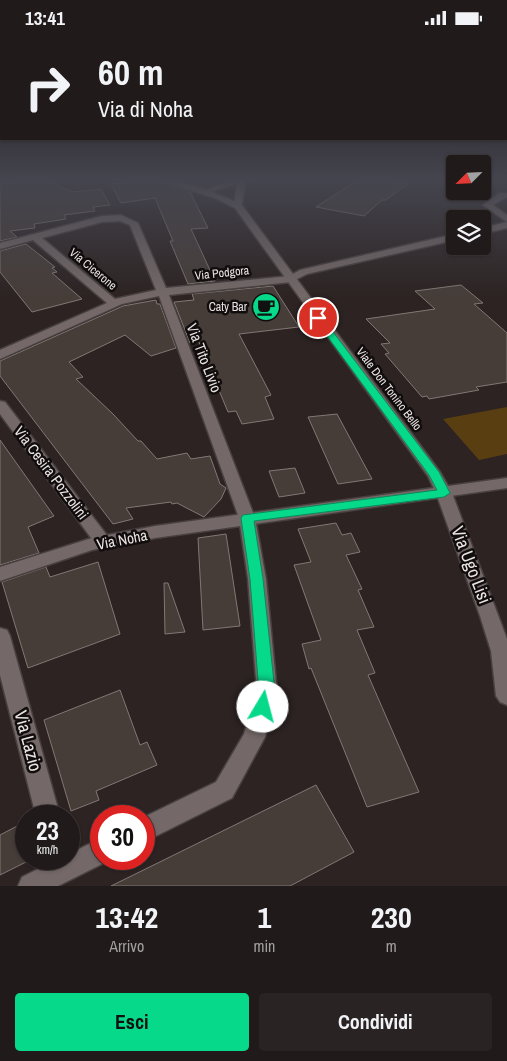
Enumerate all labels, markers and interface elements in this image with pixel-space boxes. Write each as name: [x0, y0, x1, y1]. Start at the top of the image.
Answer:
text: 13:41: [25, 5, 65, 31]
text: 60 m: [98, 49, 163, 96]
icon: right: [15, 55, 80, 120]
text: Via di Noha: [98, 94, 193, 124]
north arrow: [446, 155, 491, 200]
map controls: [446, 155, 491, 255]
button: layers: [446, 210, 491, 255]
street label: Via Cicerone: [66, 244, 120, 294]
street label: Via Podgora: [194, 262, 250, 284]
cafe icon: Caty Bar: [251, 292, 281, 322]
pin: [297, 297, 339, 339]
place label: Caty Bar: [209, 299, 248, 315]
icon: arrive: [304, 304, 332, 332]
street label: Via Tito Livio: [182, 320, 227, 396]
street label: Viale Don Tonino Bello: [353, 344, 425, 434]
street label: Via Cesira Pozzolini: [9, 422, 93, 524]
street label: Via Ugo Lisi: [445, 523, 498, 607]
street label: Via Noha: [95, 524, 149, 555]
position arrow: [236, 680, 288, 732]
street label: Via Lazio: [8, 708, 49, 774]
speed limit sign: 30: [90, 805, 155, 870]
text: 23: [36, 814, 59, 848]
text: km/h: [37, 842, 58, 858]
text: 13:42: [95, 897, 158, 937]
text: 1: [258, 897, 271, 937]
text: 230: [371, 897, 412, 937]
text: Arrivo: [109, 935, 144, 957]
text: min: [253, 935, 275, 957]
text: m: [386, 935, 397, 957]
button: Esci: [15, 993, 249, 1051]
button: Condividi: [259, 993, 492, 1051]

